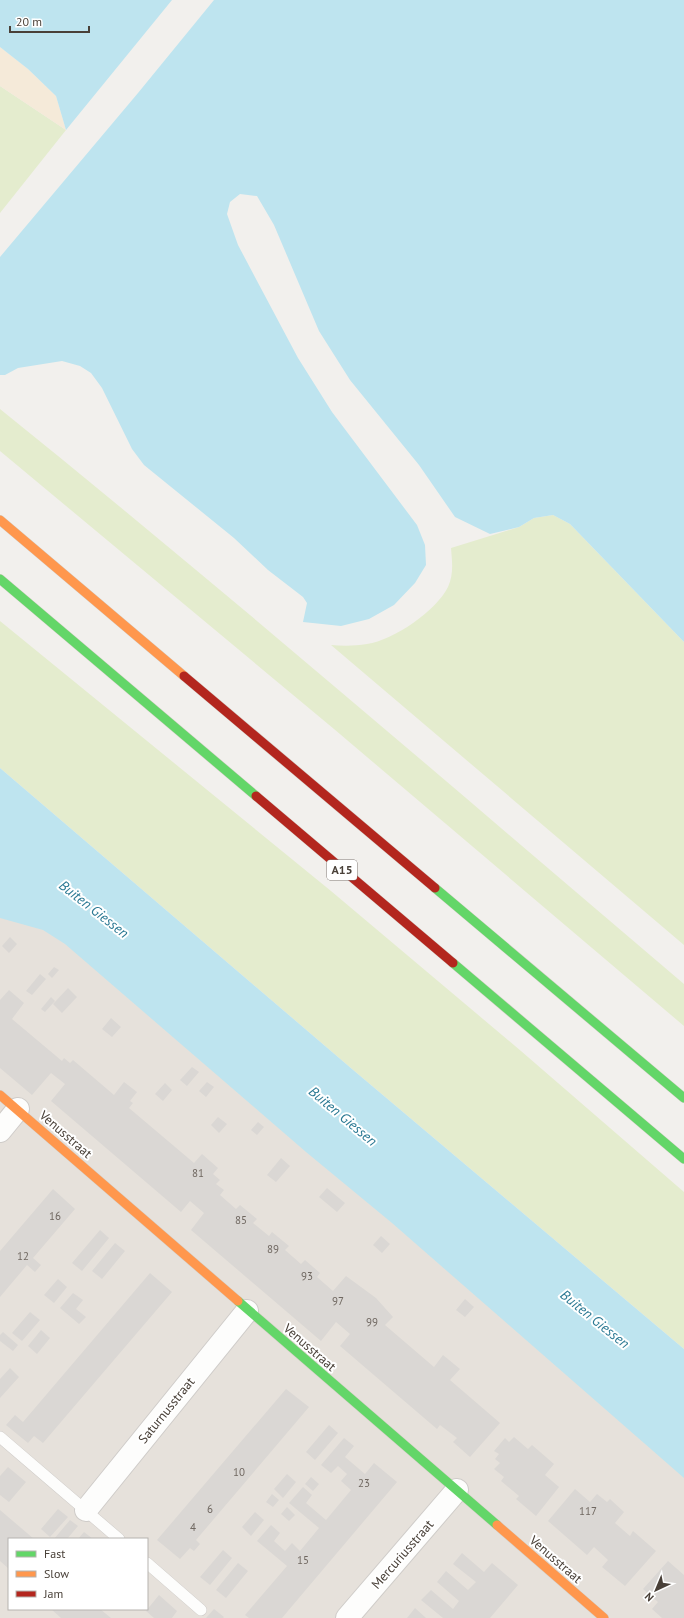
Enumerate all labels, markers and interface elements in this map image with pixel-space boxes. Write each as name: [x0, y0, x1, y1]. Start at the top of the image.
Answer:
scale bar: [10, 8, 89, 34]
text: 20 m: [16, 14, 42, 29]
road number: A15: [327, 860, 357, 880]
water label: Buiten Giessen: [55, 876, 133, 942]
water label: Buiten Giessen: [305, 1082, 381, 1150]
street label: Venusstraat: [35, 1106, 96, 1162]
house number: 81: [192, 1166, 204, 1180]
house number: 16: [49, 1209, 61, 1223]
house number: 85: [235, 1213, 247, 1227]
house number: 89: [267, 1242, 279, 1256]
house number: 12: [17, 1249, 29, 1263]
house number: 93: [301, 1269, 313, 1283]
water label: Buiten Giessen: [557, 1286, 633, 1352]
house number: 97: [332, 1294, 344, 1308]
house number: 99: [366, 1315, 378, 1329]
street label: Venusstraat: [279, 1319, 340, 1375]
street label: Saturnusstraat: [134, 1373, 199, 1447]
house number: 10: [233, 1465, 245, 1479]
house number: 23: [358, 1476, 370, 1490]
house number: 6: [207, 1502, 213, 1516]
house number: 117: [579, 1504, 597, 1518]
street label: Mercuriusstraat: [368, 1516, 437, 1592]
house number: 4: [190, 1520, 196, 1534]
street label: Venusstraat: [525, 1531, 586, 1587]
legend: [8, 1538, 148, 1610]
text: Fast: [44, 1546, 65, 1561]
house number: 15: [297, 1553, 309, 1567]
text: Slow: [44, 1566, 69, 1581]
north arrow: [636, 1570, 676, 1610]
text: Jam: [43, 1586, 63, 1601]
text: N: [642, 1590, 657, 1605]

